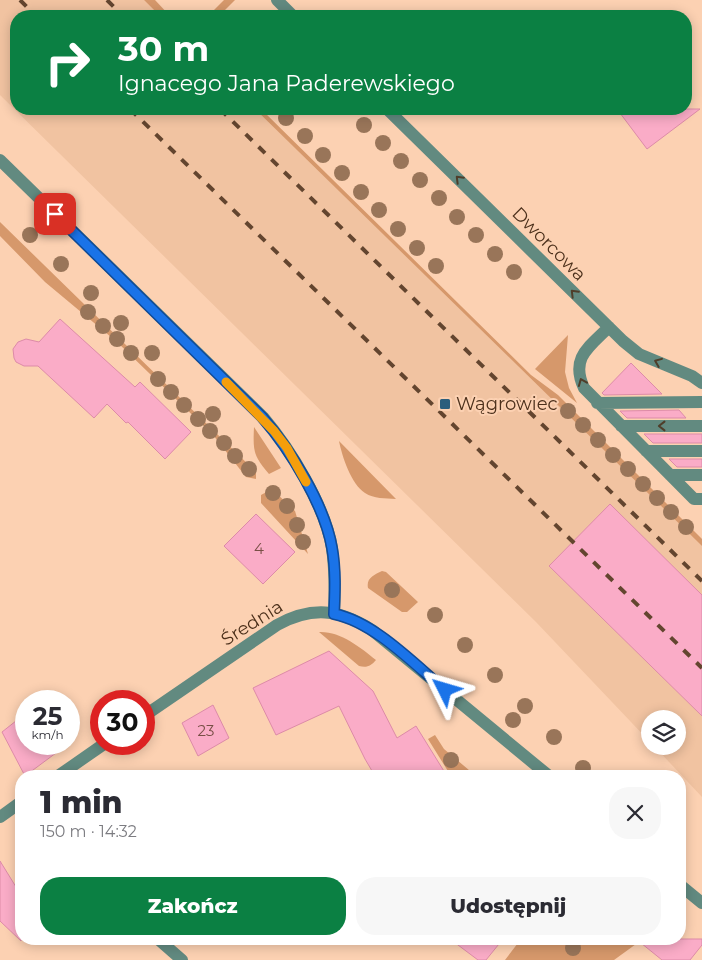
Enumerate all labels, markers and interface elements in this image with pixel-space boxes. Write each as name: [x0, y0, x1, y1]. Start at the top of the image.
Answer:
text: 30 m: [118, 27, 209, 70]
icon: right: [35, 30, 100, 95]
text: Ignacego Jana Paderewskiego: [118, 70, 455, 97]
one-way arrow: [455, 176, 464, 185]
pin: [34, 193, 76, 235]
icon: arrive: [41, 200, 69, 228]
street label: Dworcowa: [507, 202, 591, 286]
one-way arrow: [571, 290, 580, 299]
one-way arrow: [654, 358, 663, 368]
one-way arrow: [578, 378, 588, 387]
place label: Wągrowiec: [456, 393, 558, 415]
marker: Wągrowiec: [438, 397, 452, 411]
one-way arrow: [657, 421, 665, 432]
house number: 4: [254, 539, 264, 558]
street label: Średnia: [217, 595, 287, 651]
position arrow: [418, 663, 470, 715]
speed limit sign: 30: [90, 690, 155, 755]
text: 25: [33, 701, 62, 731]
map controls: [641, 710, 686, 755]
button: layers: [641, 710, 686, 755]
house number: 23: [198, 721, 214, 740]
text: km/h: [31, 727, 64, 742]
text: 1 min: [40, 784, 123, 821]
button: close: [609, 787, 661, 839]
text: 150 m · 14:32: [40, 822, 137, 841]
button: Zakończ: [40, 877, 346, 935]
button: Udostępnij: [356, 877, 661, 935]

